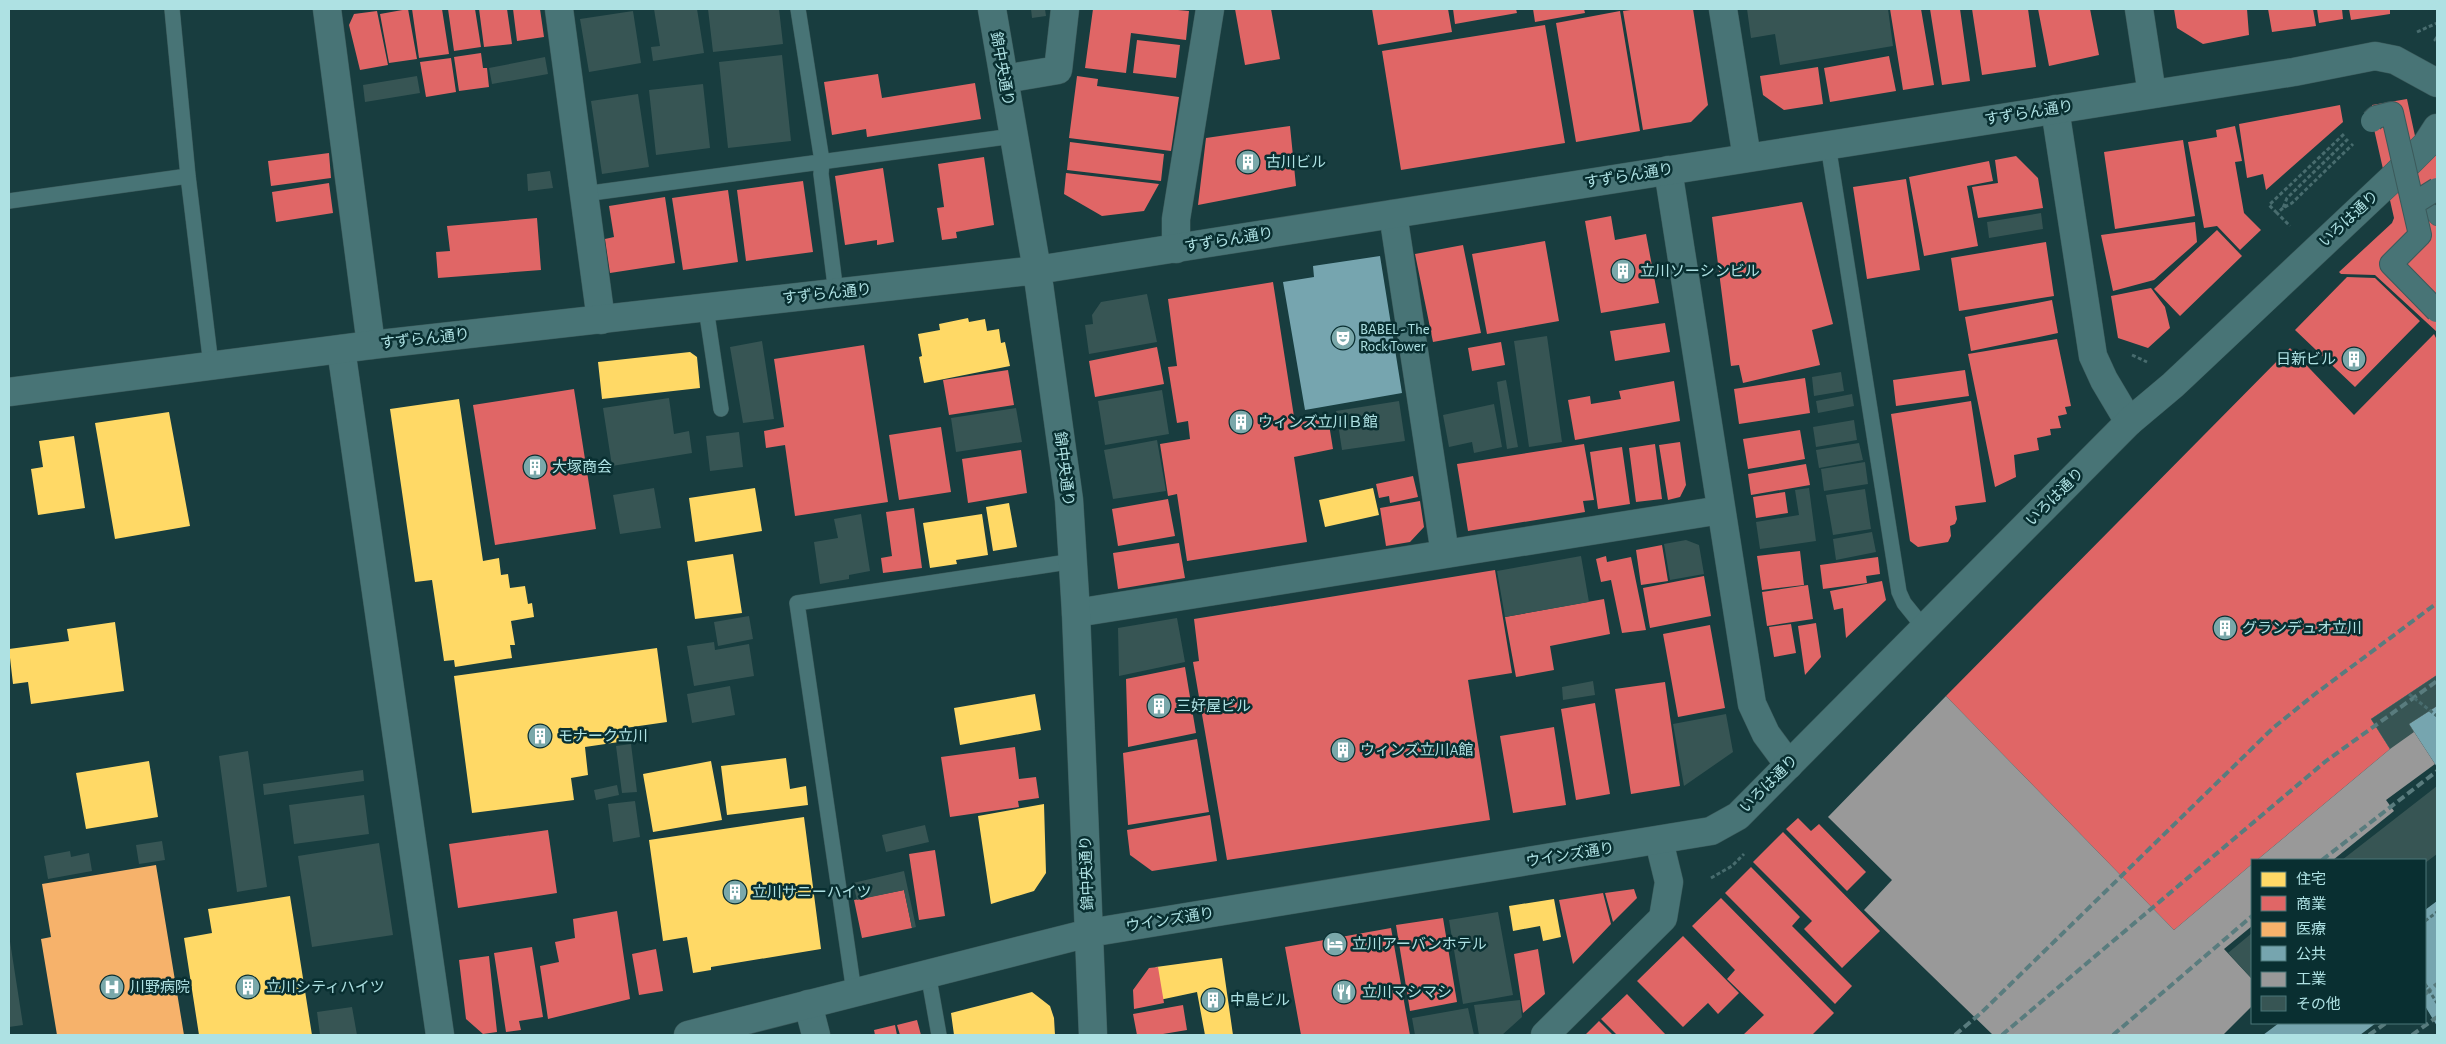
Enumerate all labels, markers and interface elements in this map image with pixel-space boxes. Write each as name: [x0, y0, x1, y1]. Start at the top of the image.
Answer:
street label: 錦中央通り: [988, 30, 1018, 107]
street label: すずらん通り: [1983, 98, 2075, 127]
building icon: 古川ビル: [1235, 149, 1261, 175]
place label: 古川ビル: [1266, 154, 1326, 170]
street label: すずらん通り: [1583, 161, 1675, 190]
street label: いろは通り: [2316, 187, 2382, 250]
street label: すずらん通り: [1183, 225, 1275, 254]
building icon: 立川ソーシンビル: [1610, 258, 1636, 284]
place label: 立川ソーシンビル: [1640, 263, 1760, 279]
street label: すずらん通り: [781, 281, 873, 306]
place label: BABEL - The Rock Tower: [1360, 322, 1430, 354]
theatre icon: BABEL - The Rock Tower: [1330, 325, 1356, 351]
street label: すずらん通り: [379, 326, 471, 351]
building icon: 日新ビル: [2341, 346, 2367, 372]
place label: 日新ビル: [2276, 351, 2336, 367]
building icon: ウィンズ立川Ｂ館: [1228, 409, 1254, 435]
place label: ウィンズ立川Ｂ館: [1258, 414, 1378, 430]
street label: 錦中央通り: [1052, 431, 1078, 507]
building icon: 大塚商会: [522, 454, 548, 480]
place label: 大塚商会: [552, 459, 612, 475]
street label: いろは通り: [2022, 464, 2087, 529]
building icon: グランデュオ立川: [2212, 615, 2238, 641]
place label: グランデュオ立川: [2242, 620, 2362, 636]
building icon: 三好屋ビル: [1146, 693, 1172, 719]
place label: 三好屋ビル: [1176, 698, 1251, 714]
building icon: モナーク立川: [527, 723, 553, 749]
place label: モナーク立川: [558, 728, 648, 744]
building icon: ウィンズ立川A館: [1330, 737, 1356, 763]
place label: ウィンズ立川A館: [1360, 742, 1473, 758]
street label: いろは通り: [1736, 751, 1801, 816]
street label: 錦中央通り: [1076, 835, 1096, 911]
street label: ウインズ通り: [1524, 840, 1615, 869]
legend: [2251, 859, 2426, 1024]
text: 住宅: [2296, 871, 2326, 887]
building icon: 立川サニーハイツ: [722, 879, 748, 905]
place label: 立川サニーハイツ: [752, 884, 871, 900]
text: 商業: [2296, 896, 2326, 912]
street label: ウインズ通り: [1124, 905, 1215, 934]
text: 医療: [2296, 921, 2326, 937]
hotel icon: 立川アーバンホテル: [1322, 931, 1348, 957]
place label: 立川アーバンホテル: [1352, 936, 1487, 952]
text: 公共: [2296, 946, 2326, 962]
text: 工業: [2296, 971, 2326, 987]
hospital icon: 川野病院: [99, 974, 125, 1000]
building icon: 立川シティハイツ: [235, 974, 261, 1000]
place label: 川野病院: [130, 979, 190, 995]
place label: 立川シティハイツ: [266, 979, 385, 995]
restaurant icon: 立川マシマシ: [1331, 979, 1357, 1005]
place label: 立川マシマシ: [1362, 984, 1452, 1000]
building icon: 中島ビル: [1200, 987, 1226, 1013]
place label: 中島ビル: [1230, 992, 1290, 1008]
text: その他: [2296, 996, 2341, 1012]

